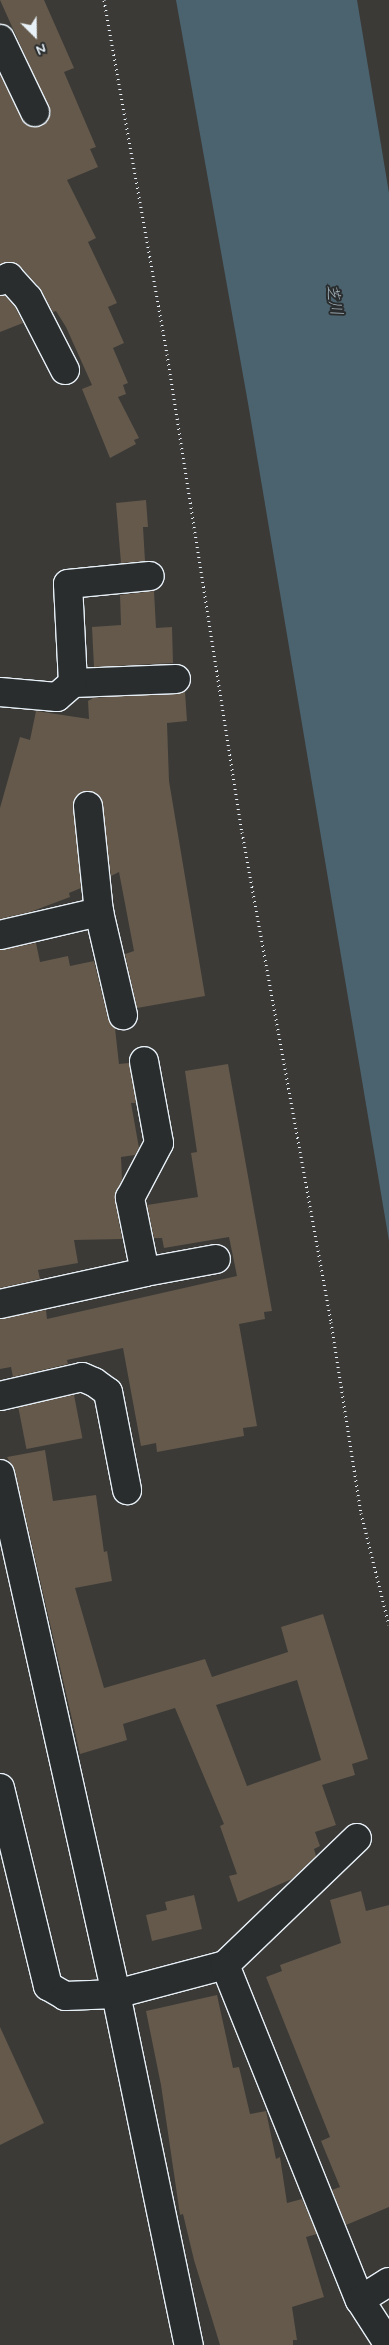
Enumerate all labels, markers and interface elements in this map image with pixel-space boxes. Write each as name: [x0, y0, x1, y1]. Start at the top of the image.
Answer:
north arrow: [10, 10, 60, 60]
text: N: [33, 39, 49, 59]
water label: 芝川: [321, 282, 345, 318]

